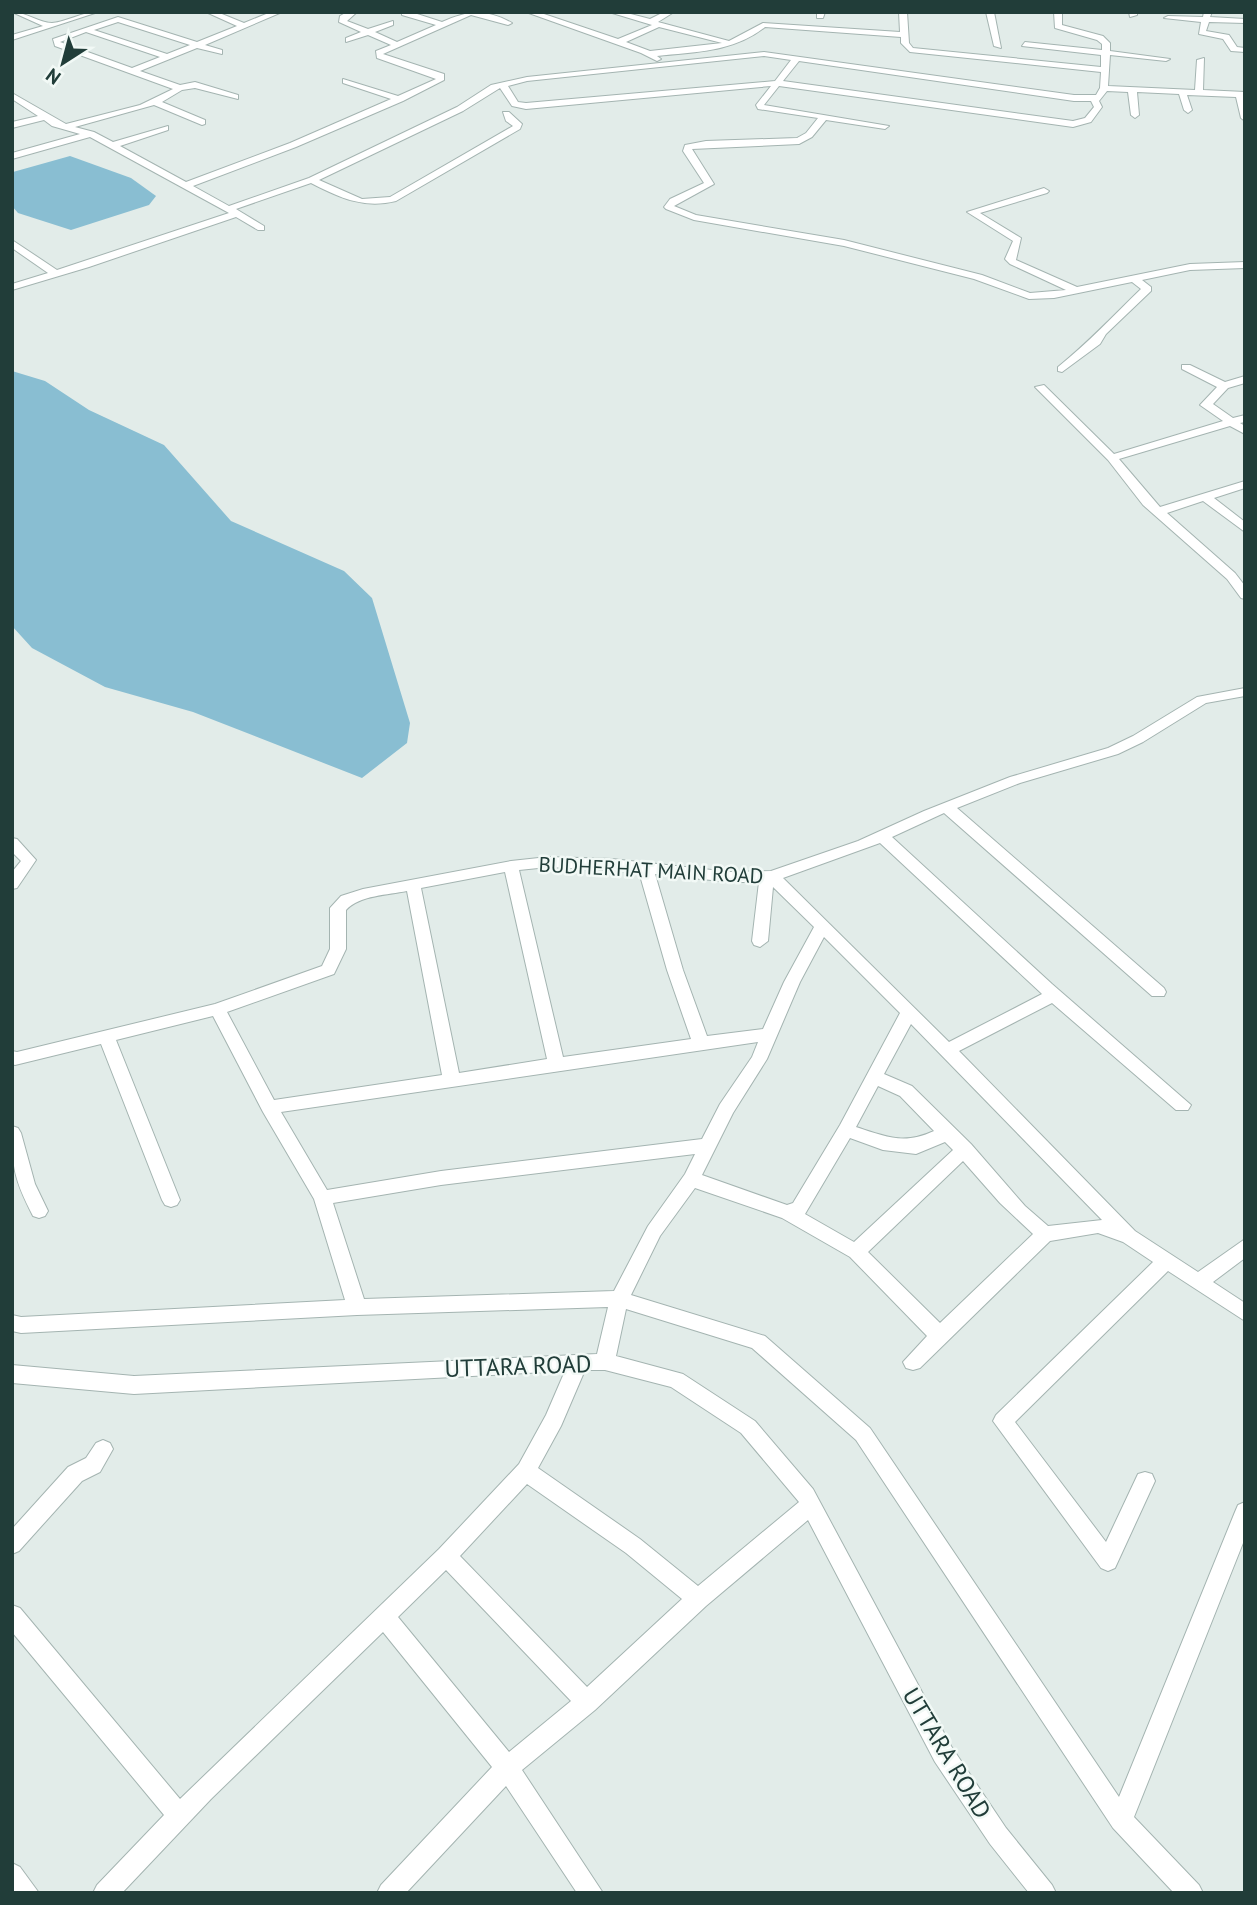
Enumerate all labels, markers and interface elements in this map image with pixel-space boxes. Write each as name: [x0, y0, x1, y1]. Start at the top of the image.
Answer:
north arrow: [28, 28, 98, 98]
text: N: [41, 63, 65, 90]
street label: BUDHERHAT MAIN ROAD: [538, 851, 764, 889]
street label: UTTARA ROAD: [444, 1348, 592, 1384]
street label: UTTARA ROAD: [896, 1682, 998, 1824]

